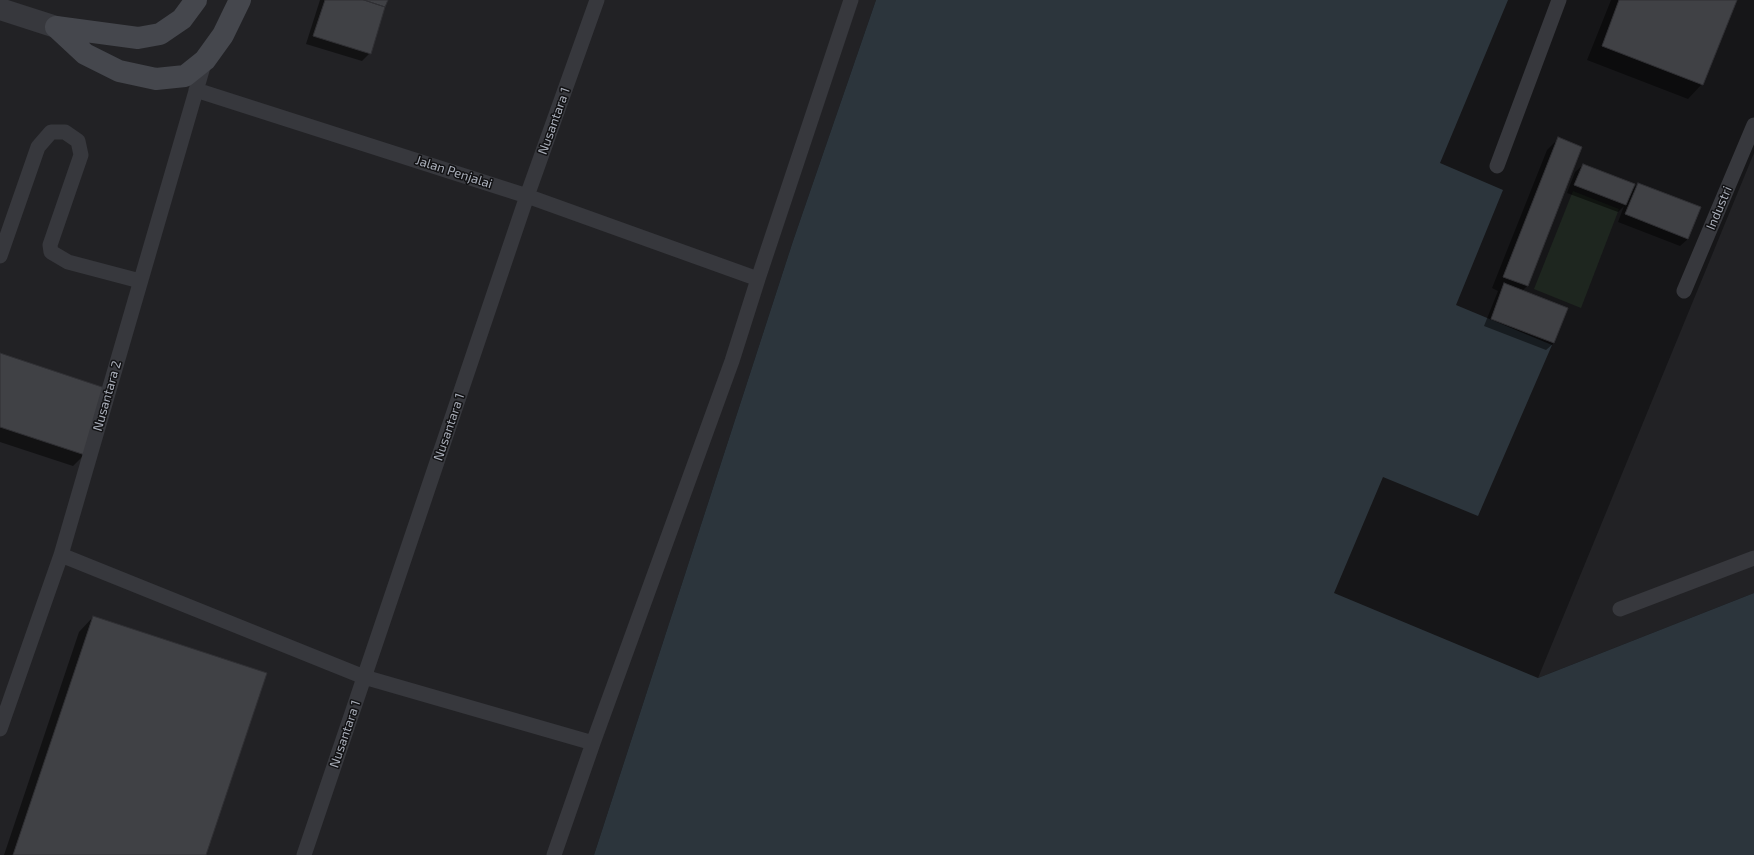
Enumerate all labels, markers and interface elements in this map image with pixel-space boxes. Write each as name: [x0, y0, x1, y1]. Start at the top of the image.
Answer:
street label: Nusantara 1: [535, 85, 573, 157]
street label: Jalan Penjalai: [414, 152, 494, 192]
street label: Industri: [1703, 184, 1735, 232]
street label: Nusantara 2: [90, 359, 124, 433]
street label: Nusantara 1: [430, 391, 468, 463]
street label: Nusantara 1: [326, 698, 364, 770]

